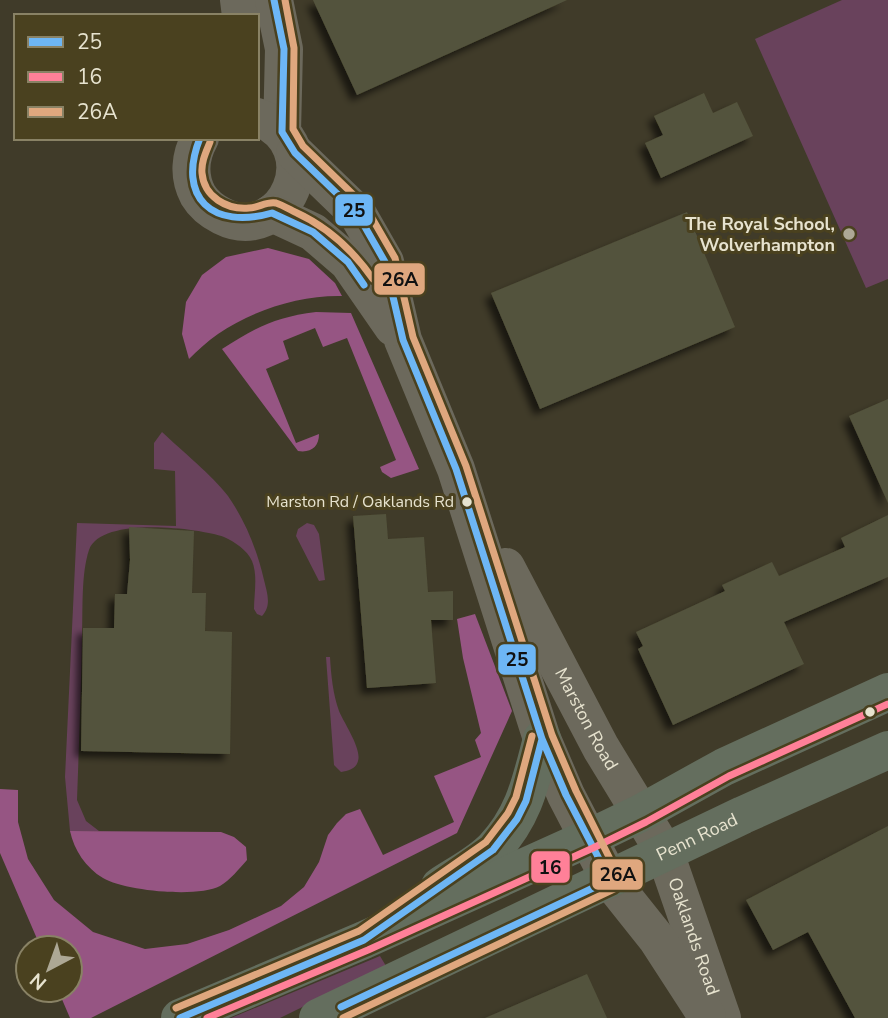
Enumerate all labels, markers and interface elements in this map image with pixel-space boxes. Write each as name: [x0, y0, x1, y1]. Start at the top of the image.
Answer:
legend: [14, 14, 259, 140]
text: 25: [77, 28, 102, 56]
text: 16: [77, 63, 102, 91]
text: 26A: [77, 98, 118, 126]
line badge: 25: [334, 193, 374, 227]
text: 25: [343, 198, 365, 224]
place label: The Royal School, Wolverhampton: [685, 212, 835, 257]
marker: The Royal School, Wolverhampton: [841, 226, 857, 242]
line badge: 26A: [373, 262, 426, 296]
text: 26A: [382, 267, 419, 293]
place label: Marston Rd / Oaklands Rd: [266, 491, 454, 513]
marker: Marston Rd / Oaklands Rd: [460, 495, 474, 509]
line badge: 25: [497, 643, 537, 676]
text: 25: [506, 647, 528, 673]
street label: Marston Road: [549, 664, 624, 775]
unlabelled marker: [863, 705, 877, 719]
street label: Penn Road: [652, 807, 742, 867]
line badge: 16: [530, 850, 571, 884]
text: 16: [539, 855, 561, 881]
line badge: 26A: [591, 858, 644, 891]
text: 26A: [600, 862, 637, 888]
street label: Oaklands Road: [662, 874, 725, 998]
north arrow: [14, 934, 84, 1004]
text: N: [25, 967, 52, 996]

